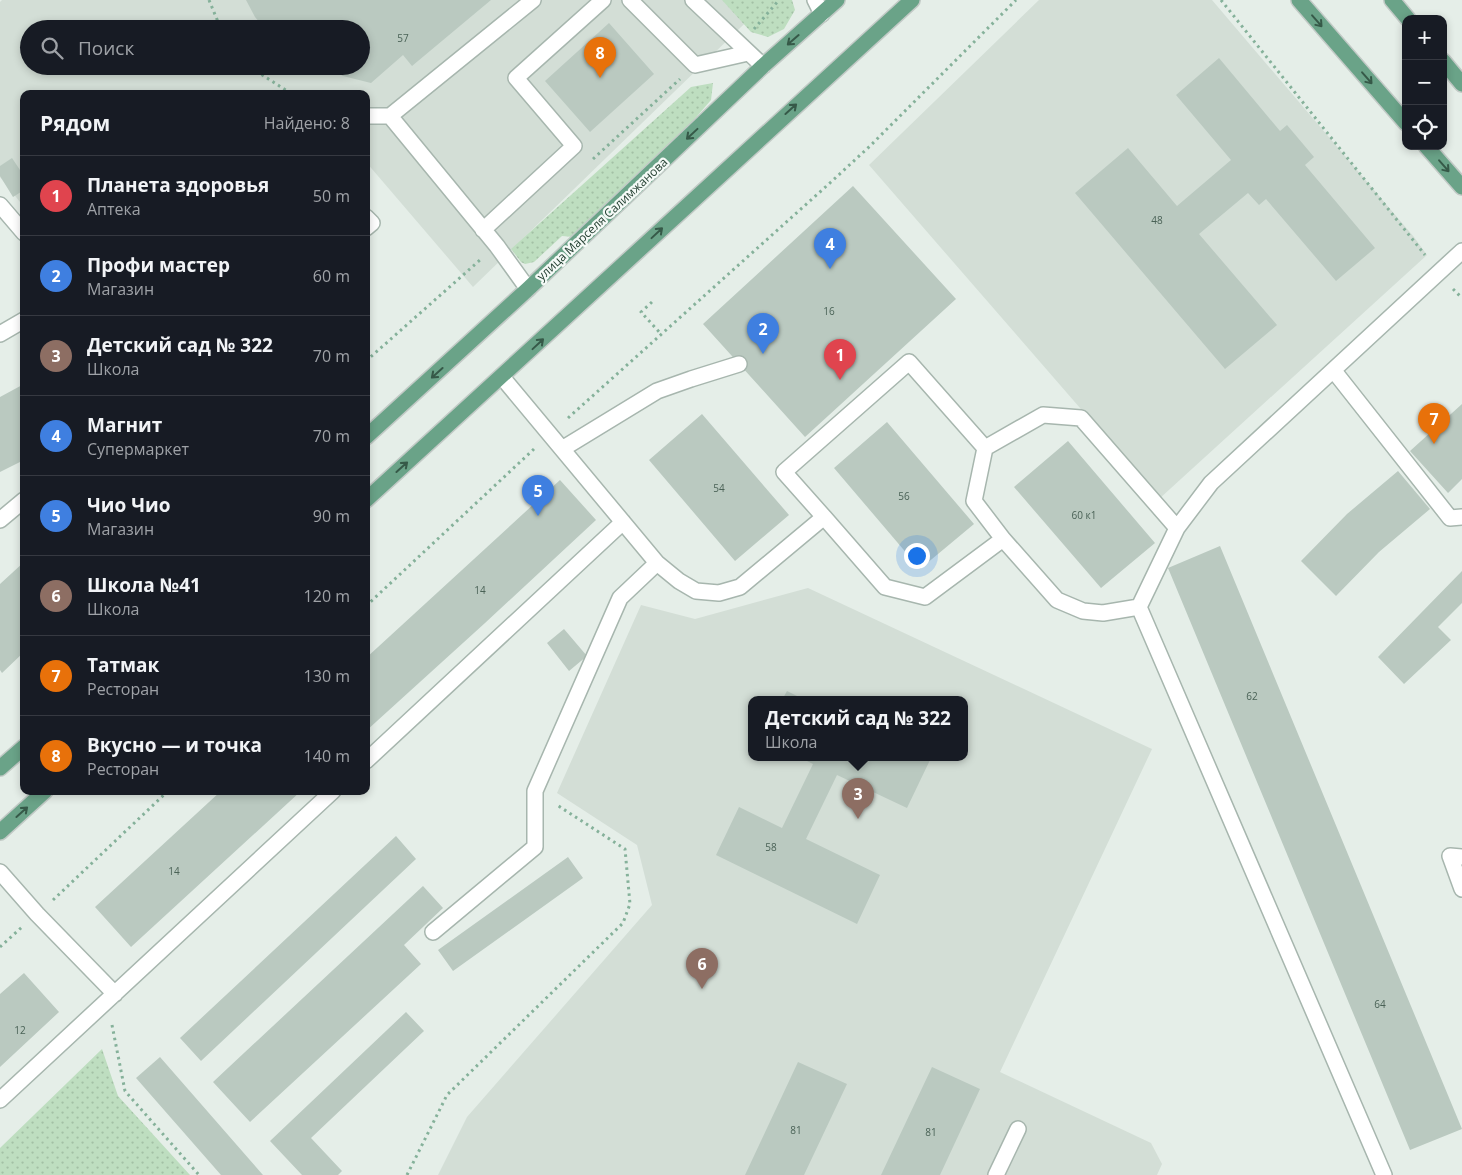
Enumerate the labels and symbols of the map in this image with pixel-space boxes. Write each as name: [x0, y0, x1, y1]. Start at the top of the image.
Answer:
one-way arrow: [1311, 14, 1322, 27]
house number: 57: [397, 31, 409, 45]
one-way arrow: [786, 35, 799, 46]
pin: 8: [584, 37, 616, 78]
one-way arrow: [1361, 72, 1372, 85]
one-way arrow: [785, 104, 798, 115]
one-way arrow: [686, 128, 698, 140]
street label: улица Марселя Салимжанова: [533, 154, 671, 284]
one-way arrow: [1438, 160, 1450, 173]
house number: 48: [1151, 213, 1163, 227]
one-way arrow: [651, 227, 664, 239]
pin: 4: [814, 228, 846, 269]
house number: 16: [823, 304, 835, 318]
pin: 2: [747, 313, 779, 354]
one-way arrow: [531, 338, 544, 350]
pin: 1: [824, 339, 856, 380]
one-way arrow: [430, 367, 443, 379]
pin: 7: [1418, 403, 1450, 444]
one-way arrow: [396, 461, 409, 473]
pin: 5: [522, 475, 554, 516]
house number: 54: [713, 481, 725, 495]
house number: 56: [898, 489, 910, 503]
house number: 60 к1: [1072, 508, 1096, 522]
your location: [904, 543, 930, 569]
house number: 14: [474, 583, 486, 597]
house number: 62: [1246, 689, 1258, 703]
pin: 3: [842, 778, 874, 819]
one-way arrow: [16, 806, 29, 817]
house number: 58: [765, 840, 777, 854]
house number: 14: [168, 864, 180, 878]
pin: 6: [686, 948, 718, 989]
house number: 64: [1374, 997, 1386, 1011]
house number: 12: [14, 1023, 26, 1037]
house number: 81: [790, 1123, 802, 1137]
house number: 81: [925, 1125, 937, 1139]

